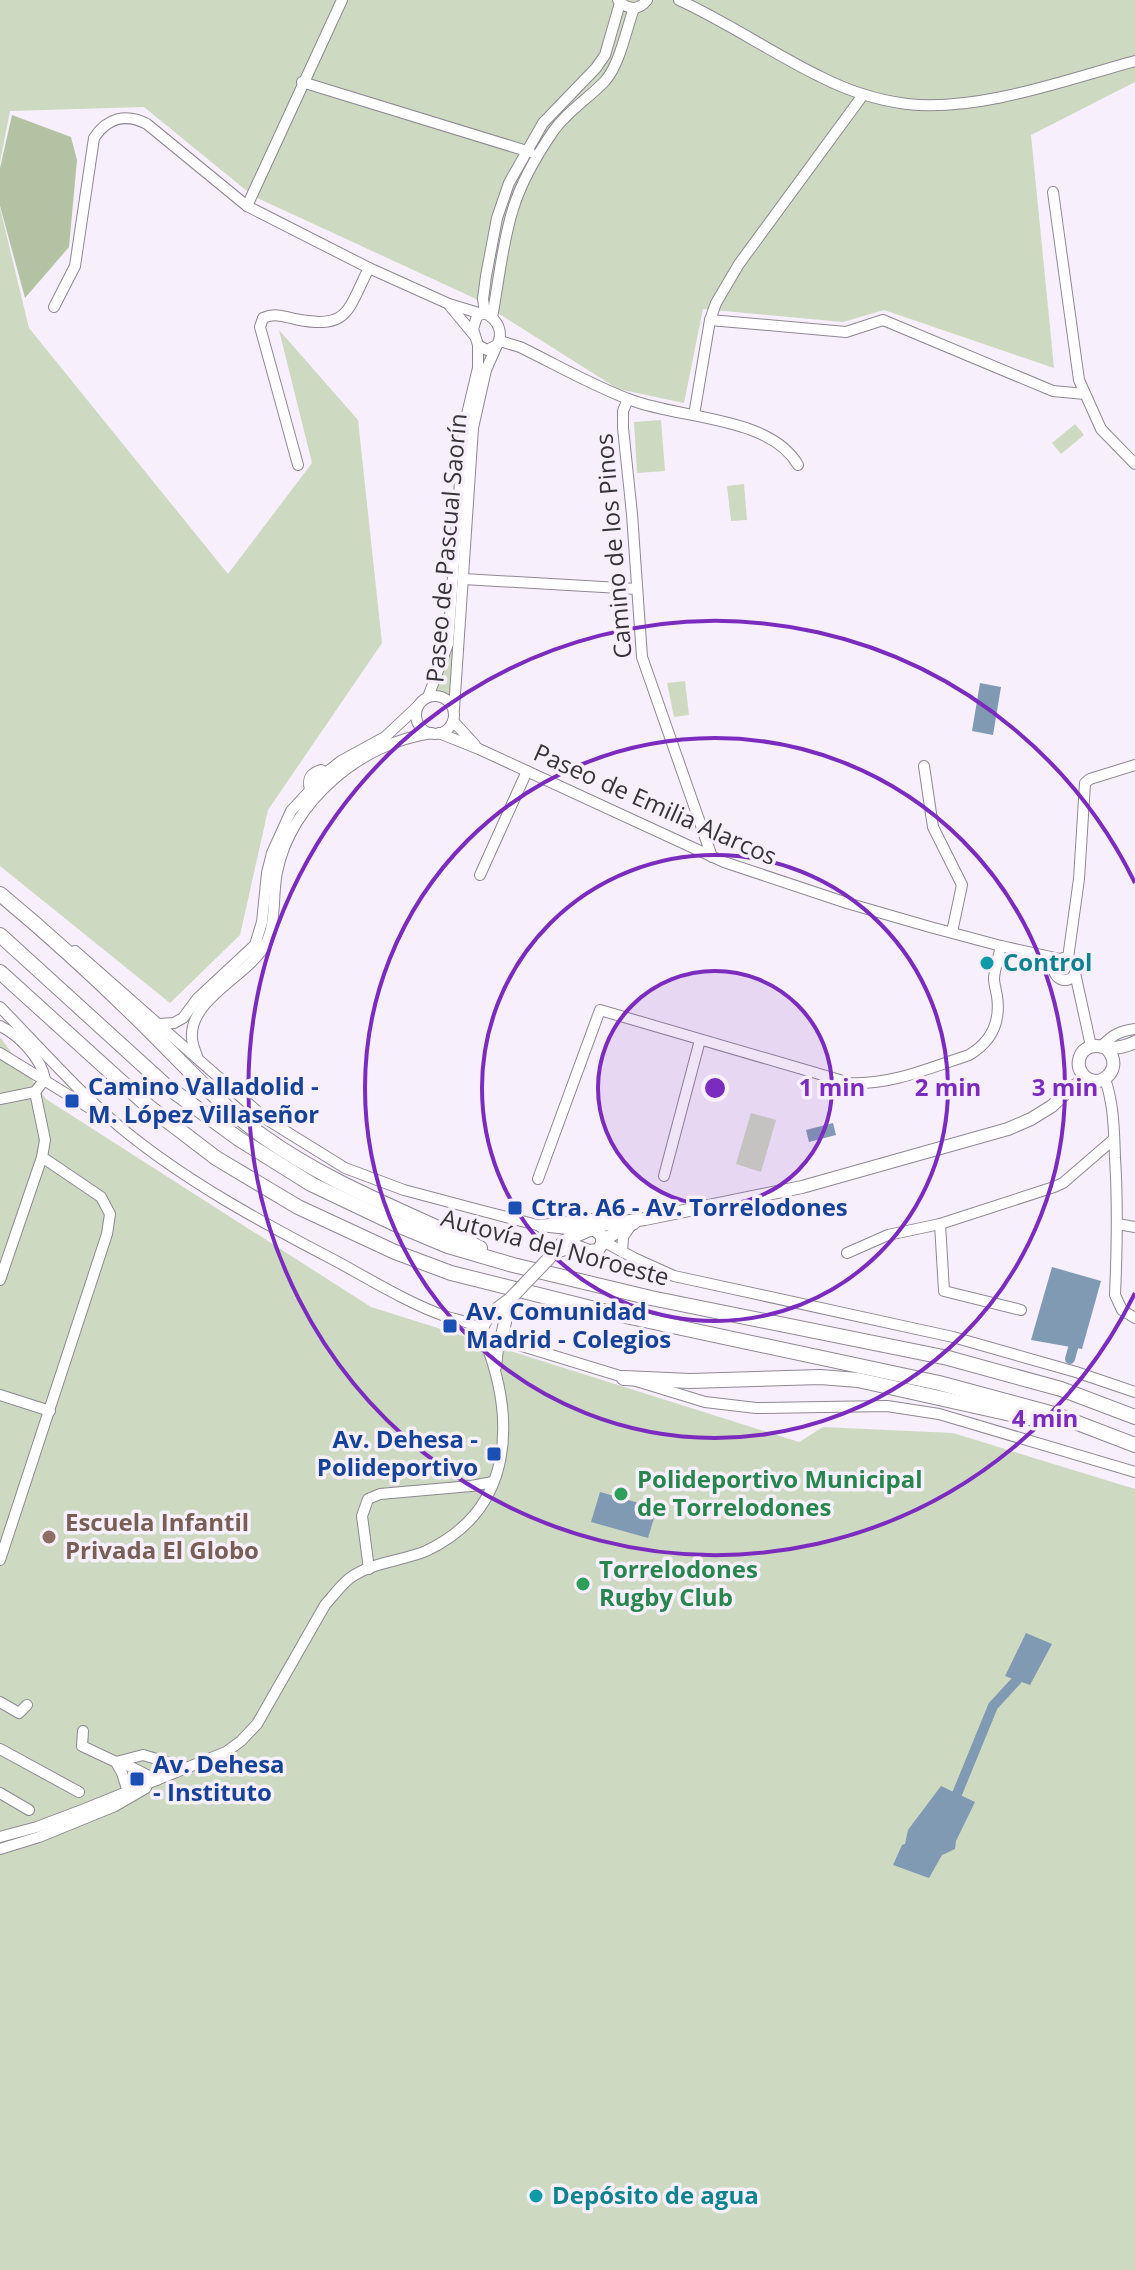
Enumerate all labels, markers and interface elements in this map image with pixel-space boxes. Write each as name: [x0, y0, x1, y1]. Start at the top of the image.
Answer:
street label: Paseo de Pascual Saorín: [417, 412, 474, 684]
street label: Camino de los Pinos: [586, 432, 639, 660]
street label: Paseo de Emilia Alarcos: [529, 735, 782, 872]
place label: Control: [1003, 945, 1092, 978]
marker: Control: [978, 954, 996, 972]
place label: Camino Valladolid - M. López Villaseñor: [88, 1069, 319, 1130]
text: 1 min: [799, 1070, 865, 1103]
text: 2 min: [915, 1070, 981, 1103]
text: 3 min: [1032, 1070, 1098, 1103]
centre of rings: [701, 1074, 729, 1102]
marker: Camino Valladolid - M. López Villaseñor: [63, 1092, 81, 1110]
place label: Ctra. A6 - Av. Torrelodones: [531, 1190, 848, 1223]
marker: Ctra. A6 - Av. Torrelodones: [506, 1199, 524, 1217]
street label: Autovía del Noroeste: [438, 1200, 673, 1293]
place label: Av. Comunidad Madrid - Colegios: [466, 1294, 671, 1355]
marker: Av. Comunidad Madrid - Colegios: [441, 1317, 459, 1335]
text: 4 min: [1012, 1401, 1078, 1434]
place label: Av. Dehesa - Polideportivo: [317, 1422, 478, 1483]
marker: Av. Dehesa - Polideportivo: [485, 1445, 503, 1463]
place label: Polideportivo Municipal de Torrelodones: [637, 1462, 923, 1523]
marker: Polideportivo Municipal de Torrelodones: [612, 1485, 630, 1503]
place label: Escuela Infantil Privada El Globo: [65, 1505, 259, 1566]
marker: Escuela Infantil Privada El Globo: [40, 1528, 58, 1546]
place label: Torrelodones Rugby Club: [599, 1552, 758, 1613]
marker: Torrelodones Rugby Club: [574, 1575, 592, 1593]
place label: Av. Dehesa - Instituto: [153, 1747, 285, 1808]
marker: Av. Dehesa - Instituto: [128, 1770, 146, 1788]
place label: Depósito de agua: [552, 2178, 759, 2211]
marker: Depósito de agua: [527, 2187, 545, 2205]

